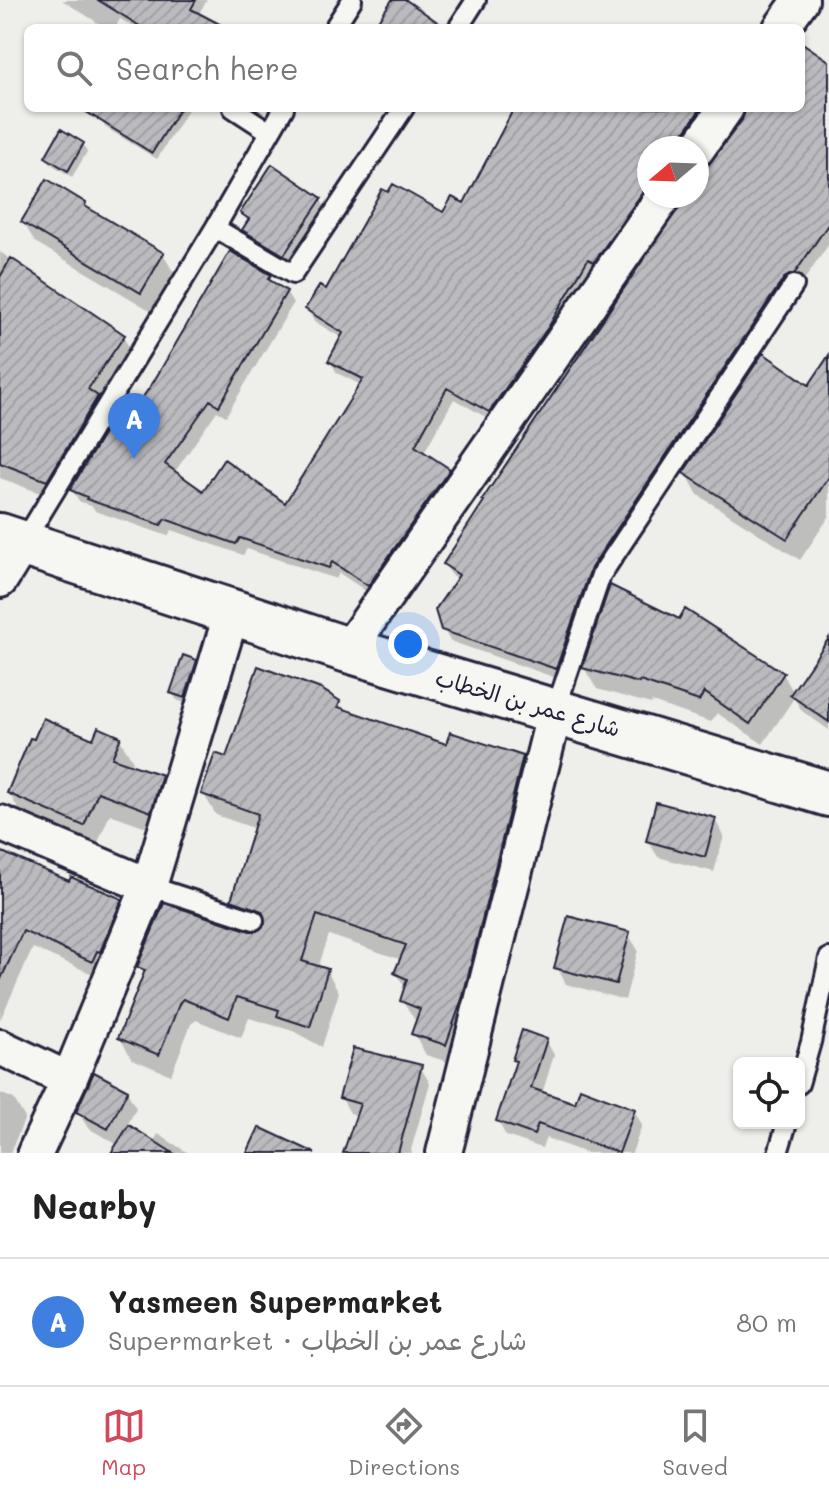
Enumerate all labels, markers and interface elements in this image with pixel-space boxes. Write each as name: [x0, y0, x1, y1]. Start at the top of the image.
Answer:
search box: [24, 24, 805, 112]
icon: search: [52, 46, 96, 90]
text: Search here: [116, 48, 299, 88]
north arrow: [637, 136, 709, 208]
pin: A: [108, 393, 160, 459]
your location: [388, 624, 428, 664]
street label: شارع عمر بن الخطاب: [432, 662, 624, 745]
map controls: [733, 1057, 805, 1129]
button: locate: [733, 1057, 805, 1129]
text: Nearby: [32, 1183, 157, 1228]
text: Yasmeen Supermarket: [108, 1281, 442, 1321]
text: A: [49, 1305, 67, 1339]
text: 80 m: [736, 1305, 797, 1339]
text: Supermarket · شارع عمر بن الخطاب: [108, 1323, 527, 1357]
tab: Map: [101, 1404, 146, 1481]
tab: Directions: [348, 1404, 460, 1481]
tab: Saved: [663, 1404, 728, 1481]

